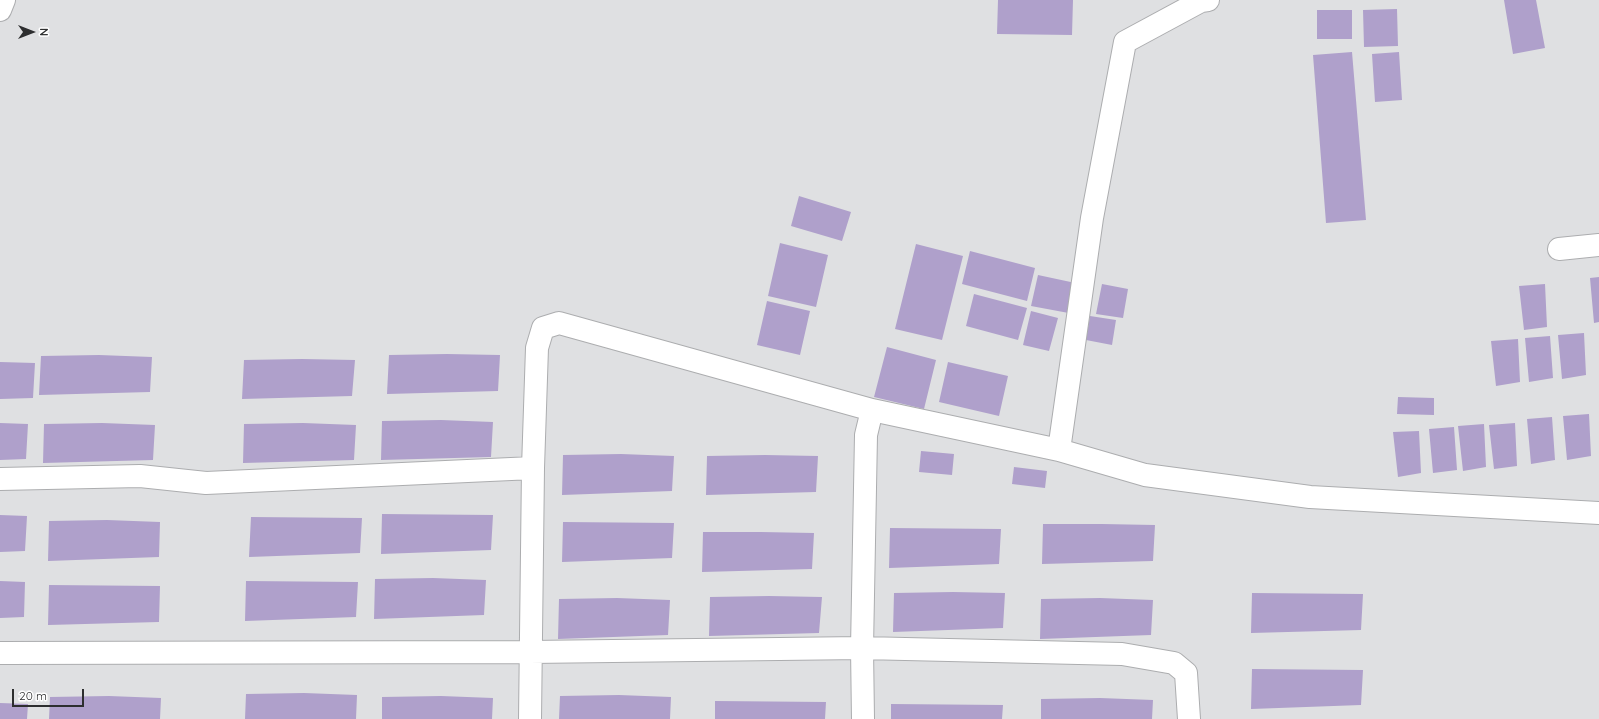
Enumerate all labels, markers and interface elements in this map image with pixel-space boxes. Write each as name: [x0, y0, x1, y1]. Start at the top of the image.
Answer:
north arrow: [12, 12, 52, 52]
text: N: [37, 28, 51, 36]
scale bar: [14, 681, 86, 707]
text: 20 m: [19, 688, 47, 703]

